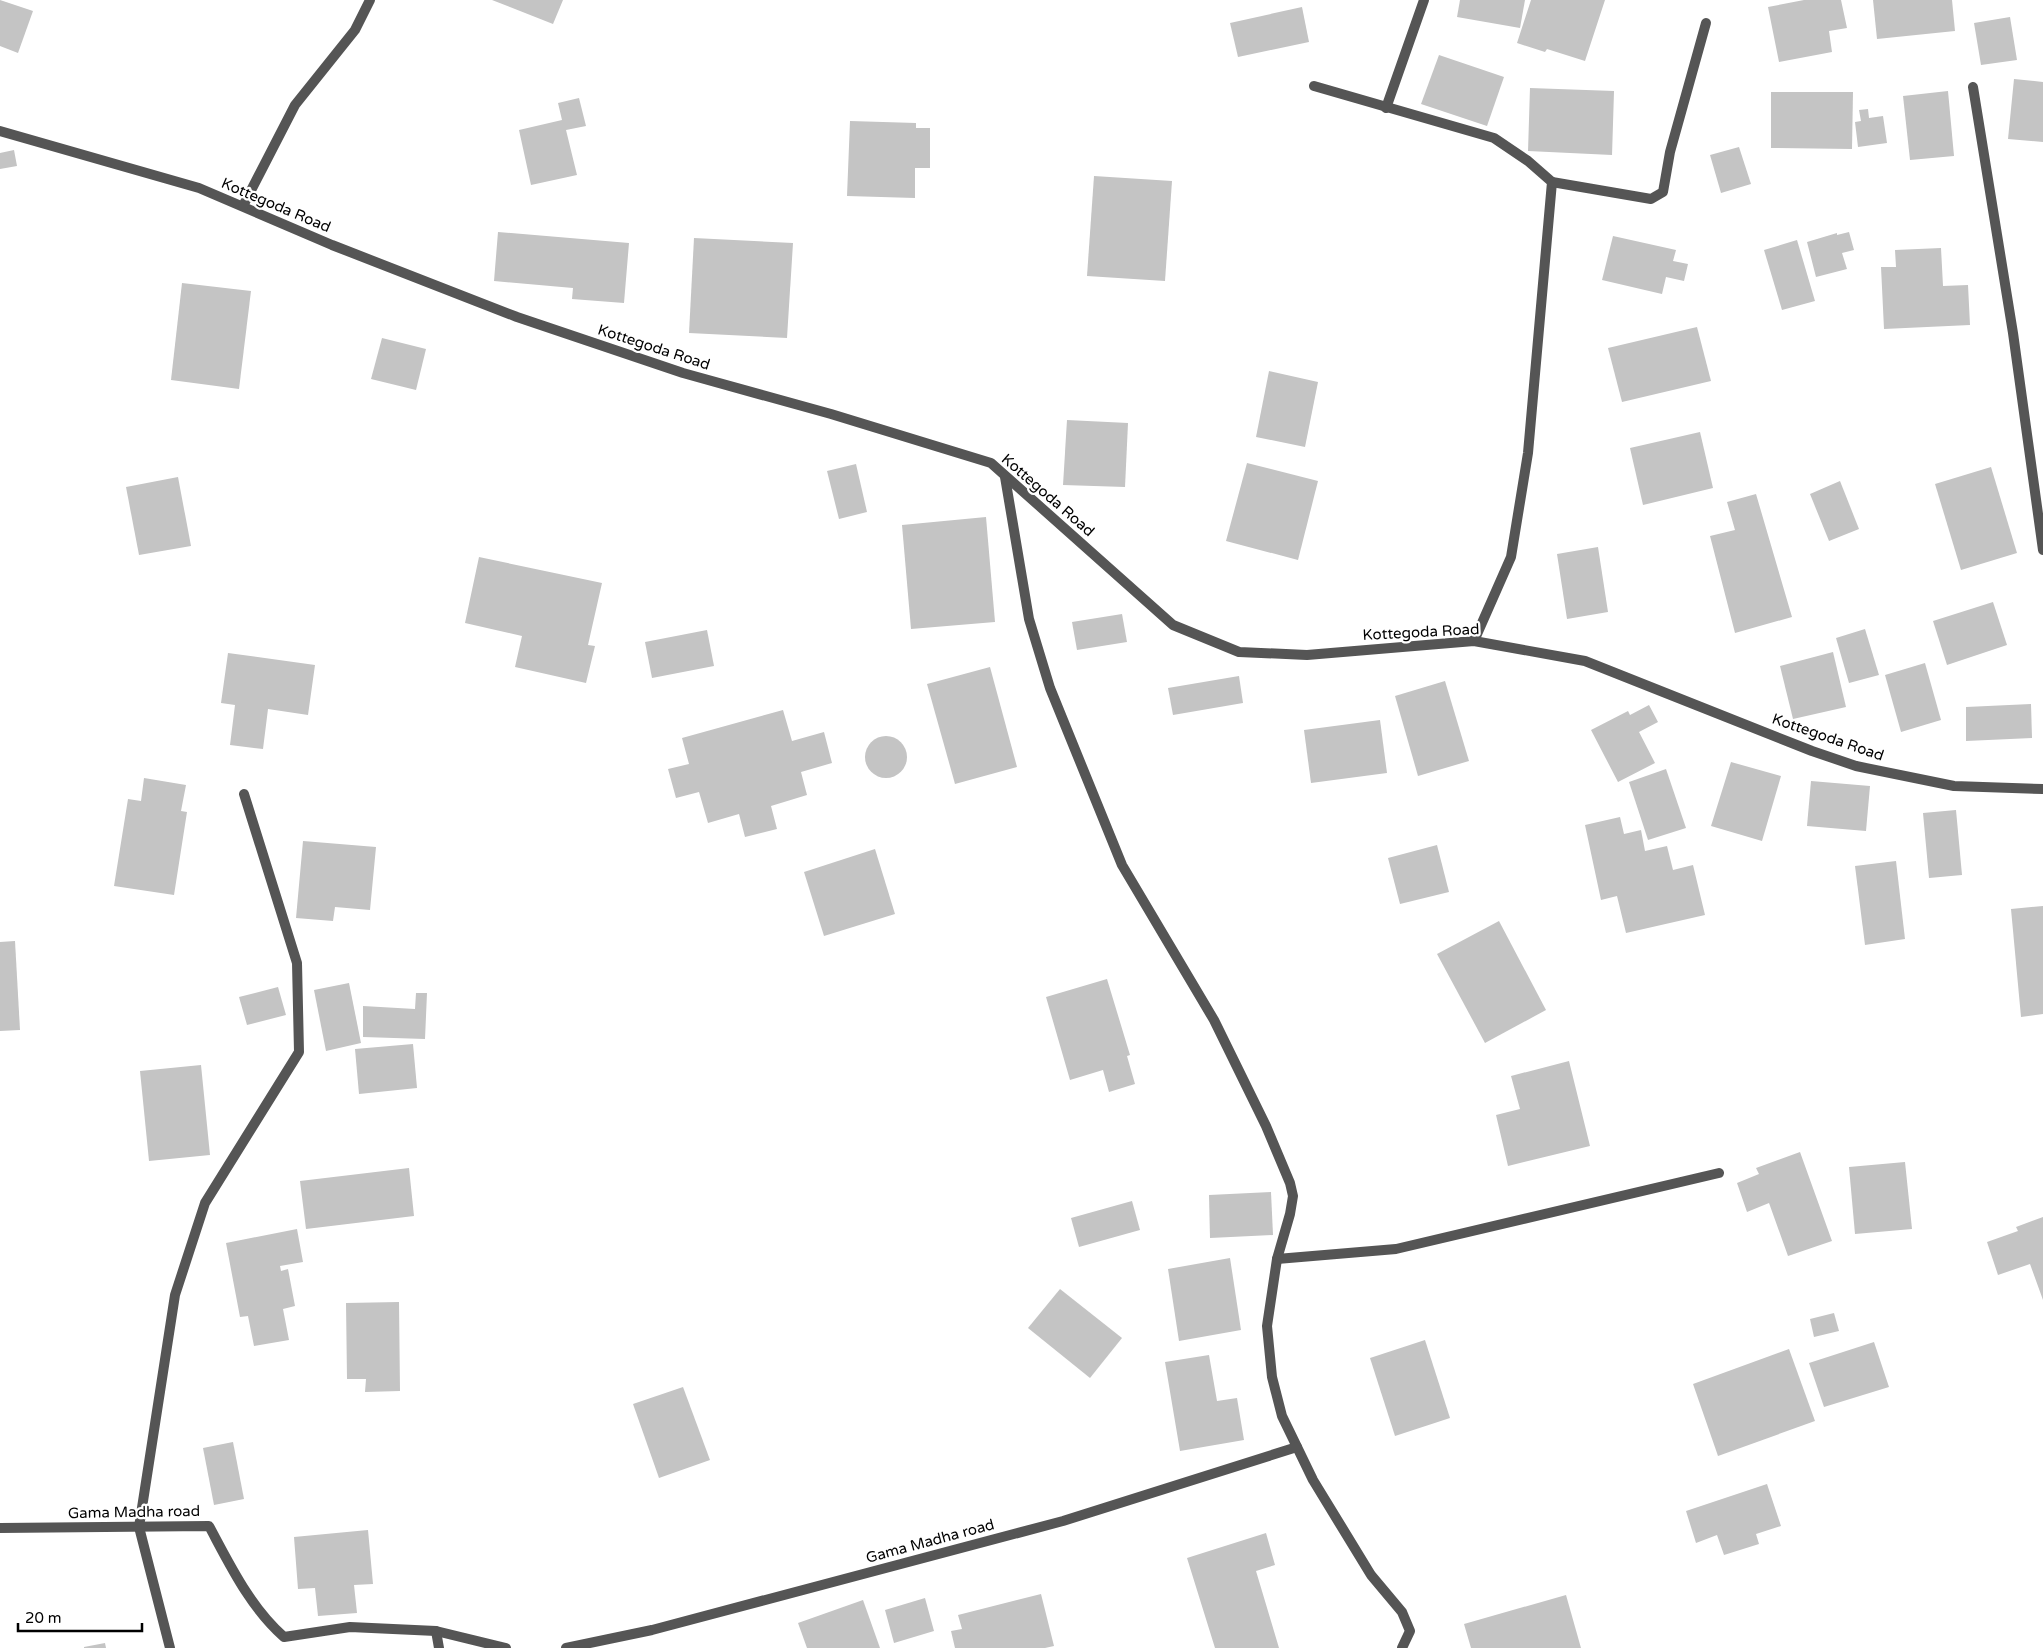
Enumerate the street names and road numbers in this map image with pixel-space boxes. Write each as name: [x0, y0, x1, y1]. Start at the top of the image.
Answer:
street label: Kottegoda Road: [219, 174, 333, 236]
street label: Kottegoda Road: [596, 320, 712, 374]
street label: Kottegoda Road: [998, 450, 1098, 540]
street label: Kottegoda Road: [1362, 620, 1480, 644]
street label: Kottegoda Road: [1770, 709, 1886, 765]
street label: Gama Madha road: [68, 1502, 200, 1522]
street label: Gama Madha road: [864, 1515, 996, 1567]

